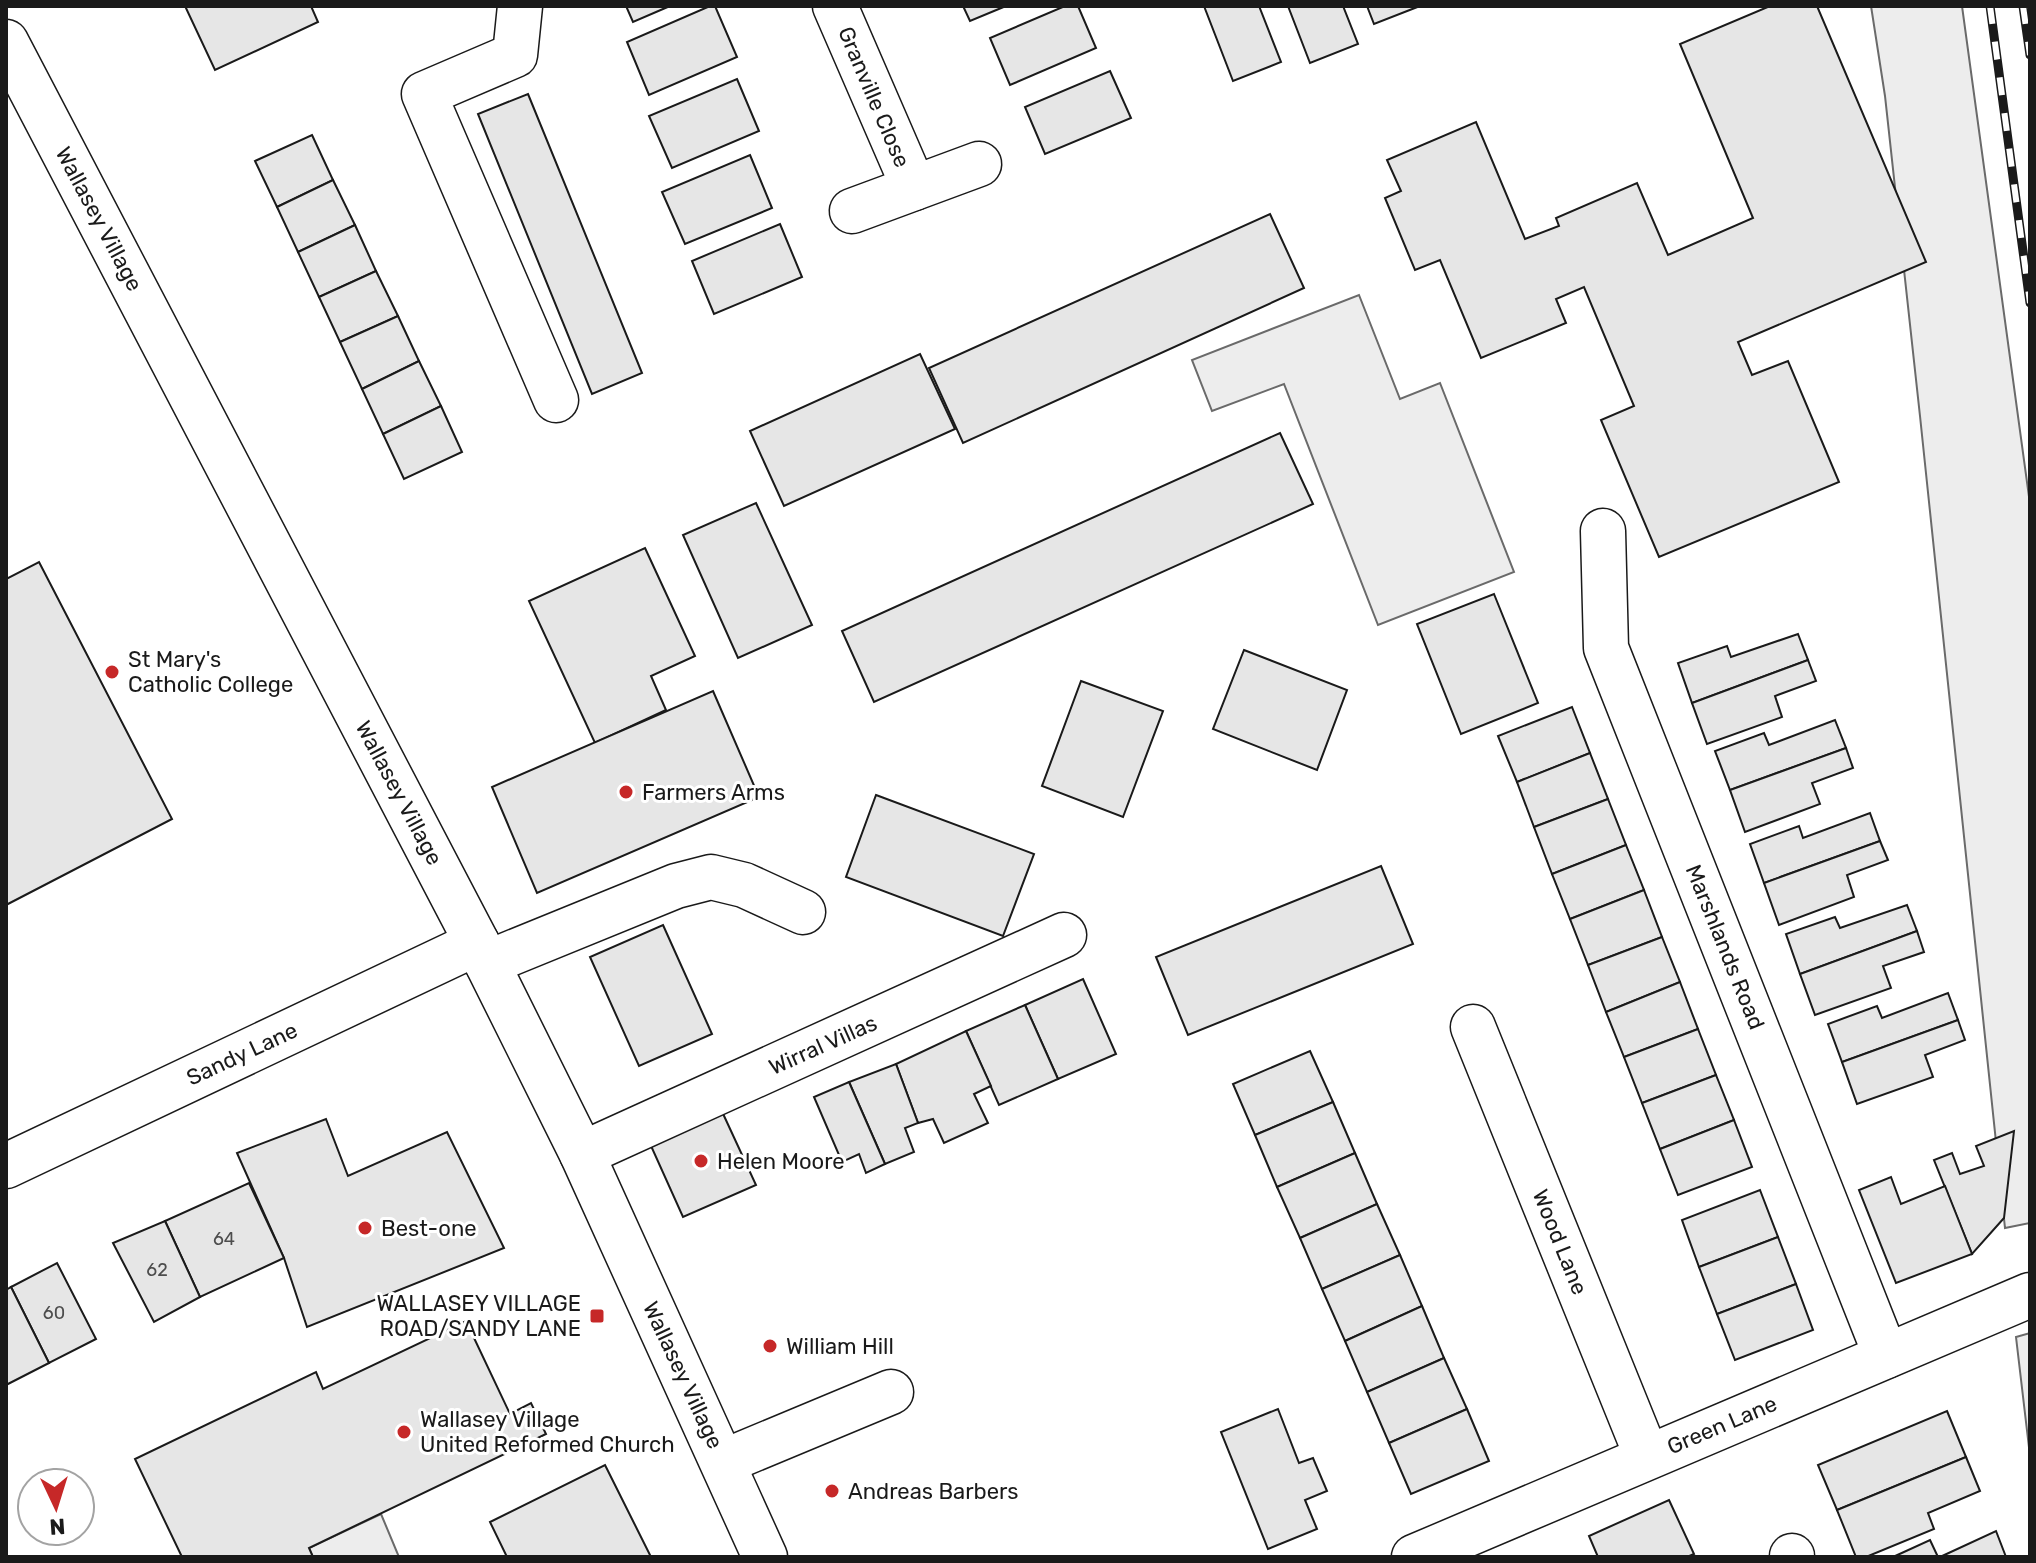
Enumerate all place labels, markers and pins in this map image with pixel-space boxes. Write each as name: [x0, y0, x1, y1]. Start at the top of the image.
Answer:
place label: St Mary's Catholic College: [128, 646, 293, 698]
marker: St Mary's Catholic College: [103, 663, 121, 681]
place label: Farmers Arms: [642, 779, 785, 806]
marker: Farmers Arms: [617, 783, 635, 801]
place label: Helen Moore: [717, 1148, 845, 1175]
marker: Helen Moore: [692, 1152, 710, 1170]
place label: Best-one: [381, 1215, 477, 1242]
marker: Best-one: [356, 1219, 374, 1237]
place label: WALLASEY VILLAGE ROAD/SANDY LANE: [377, 1290, 581, 1342]
marker: WALLASEY VILLAGE ROAD/SANDY LANE: [588, 1307, 606, 1325]
place label: William Hill: [786, 1333, 894, 1360]
marker: William Hill: [761, 1337, 779, 1355]
place label: Wallasey Village United Reformed Church: [420, 1406, 675, 1458]
marker: Wallasey Village United Reformed Church: [395, 1423, 413, 1441]
place label: Andreas Barbers: [848, 1478, 1019, 1505]
marker: Andreas Barbers: [823, 1482, 841, 1500]

